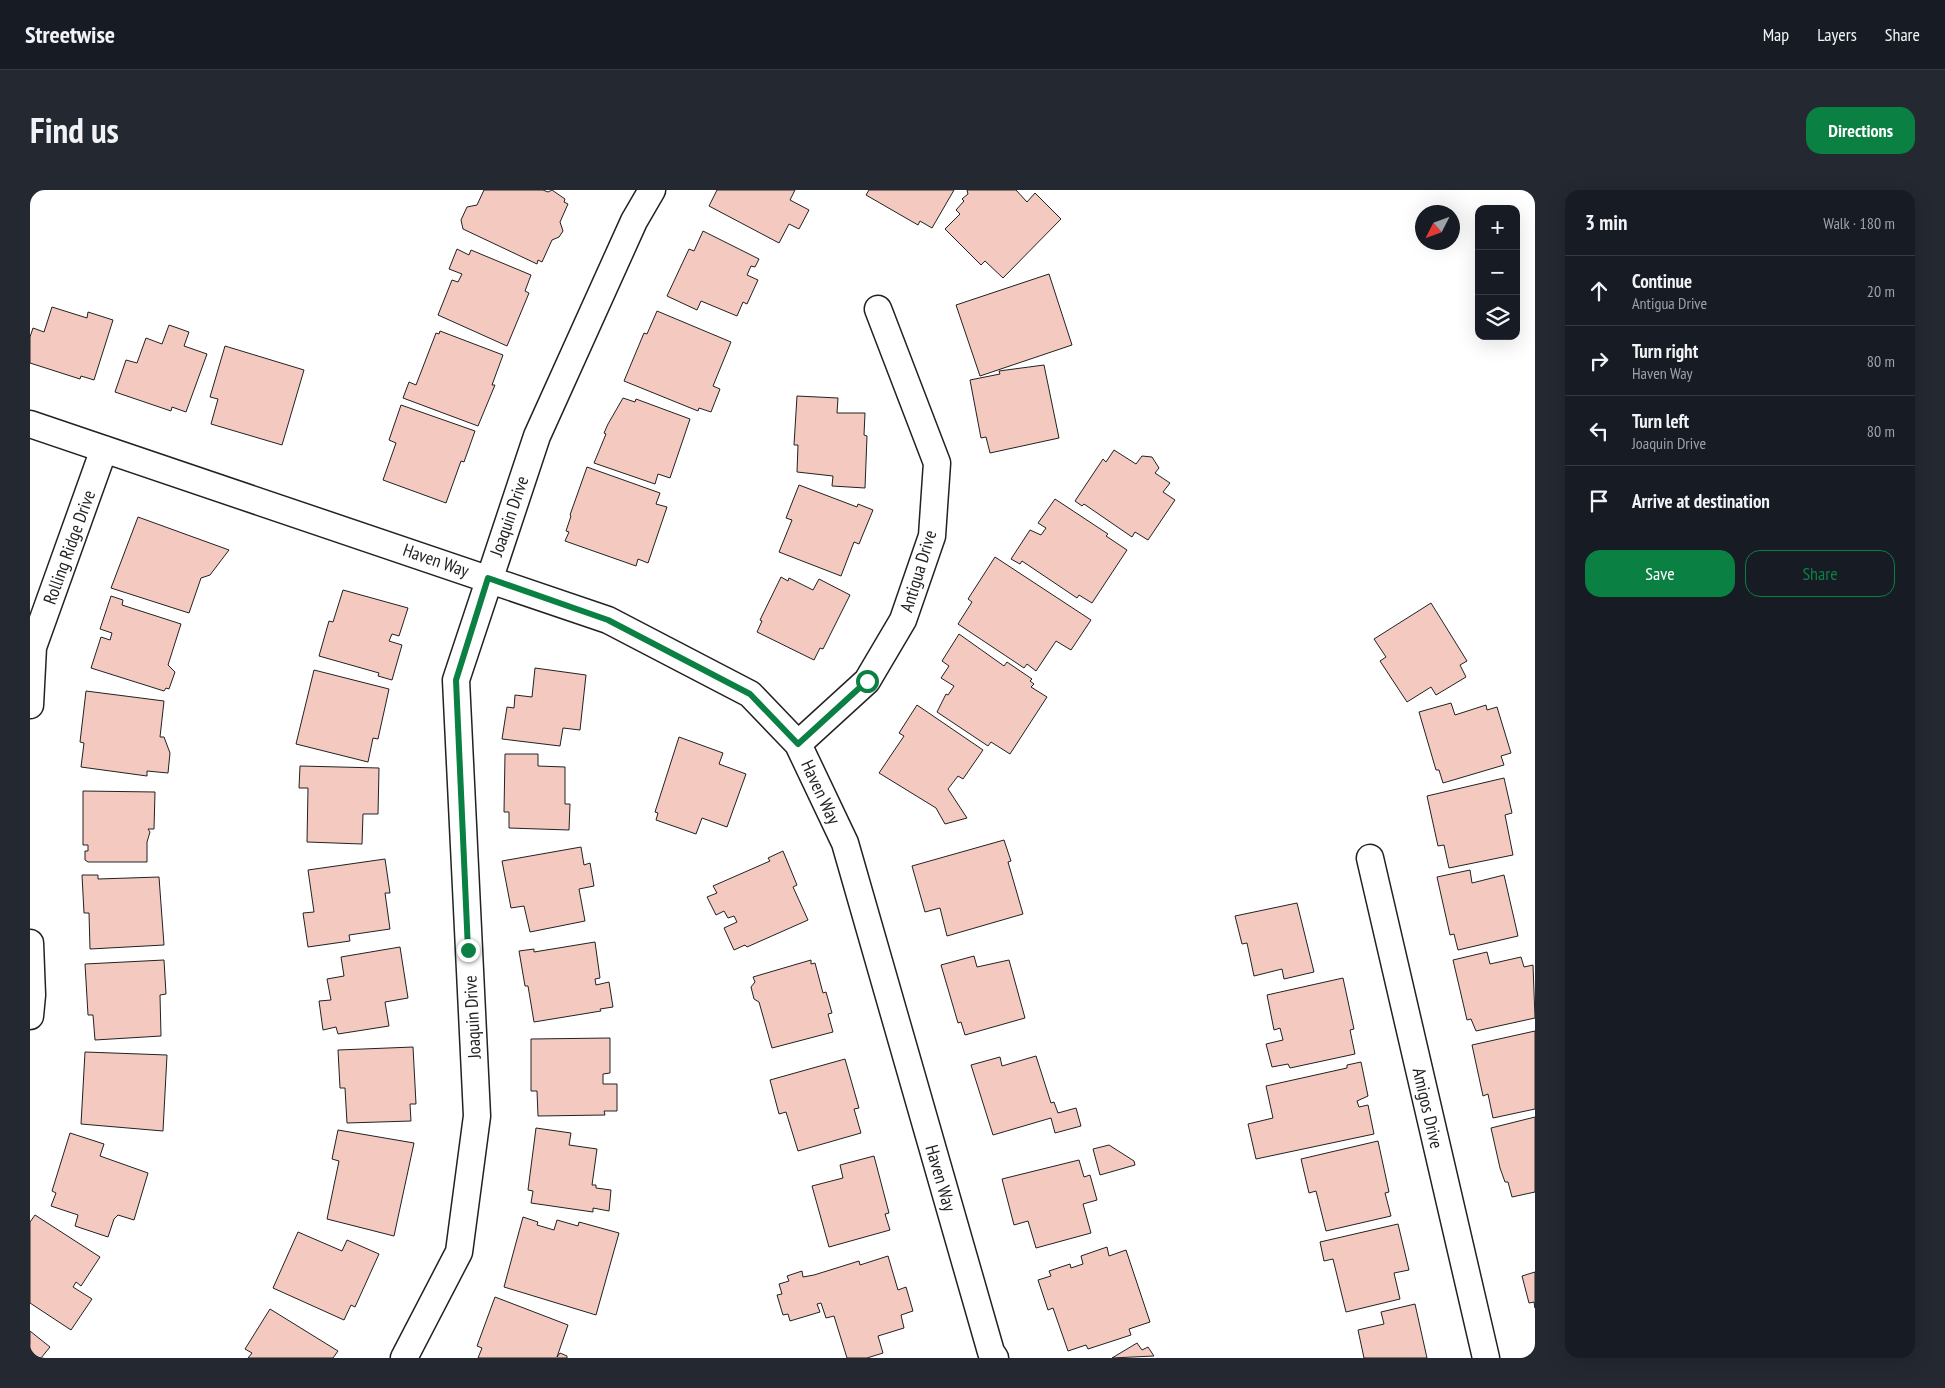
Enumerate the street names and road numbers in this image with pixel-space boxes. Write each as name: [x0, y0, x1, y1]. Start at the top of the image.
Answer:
street label: Joaquin Drive: [484, 473, 533, 560]
street label: Rolling Ridge Drive: [38, 487, 100, 607]
street label: Antigua Drive: [895, 527, 941, 615]
street label: Haven Way: [400, 538, 472, 582]
street label: Haven Way: [796, 756, 846, 828]
street label: Joaquin Drive: [458, 975, 486, 1060]
street label: Amigos Drive: [1408, 1065, 1448, 1151]
street label: Haven Way: [921, 1142, 962, 1214]

